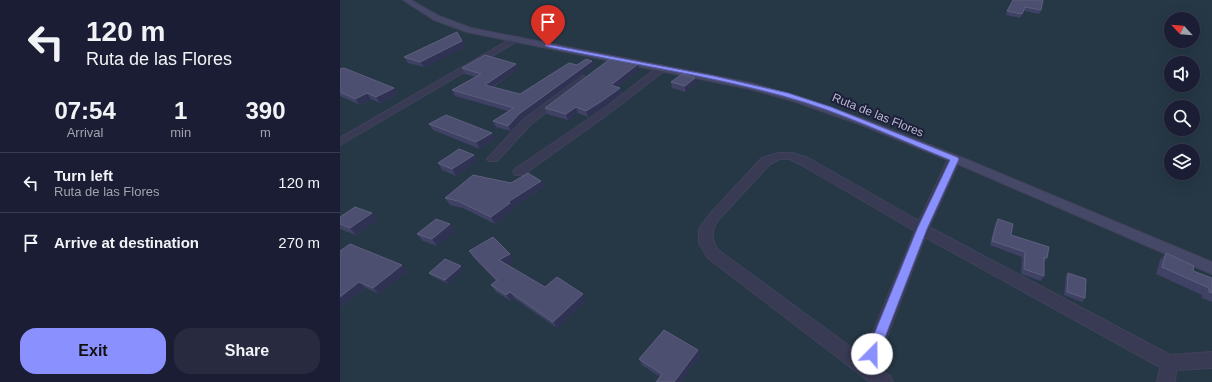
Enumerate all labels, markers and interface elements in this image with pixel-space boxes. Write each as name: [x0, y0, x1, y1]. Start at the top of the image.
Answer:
pin: [531, 5, 565, 46]
icon: arrive: [537, 11, 559, 33]
north arrow: [1164, 12, 1200, 48]
map controls: [1164, 12, 1200, 180]
icon: left: [20, 16, 72, 68]
text: 120 m: [86, 16, 165, 47]
text: Ruta de las Flores: [86, 49, 232, 69]
button: sound: [1164, 56, 1200, 92]
street label: Ruta de las Flores: [830, 90, 926, 140]
text: 07:54: [54, 97, 116, 124]
text: 1: [174, 97, 187, 124]
text: 390: [246, 97, 286, 124]
button: search: [1164, 100, 1200, 136]
text: Arrival: [67, 125, 104, 140]
text: min: [170, 125, 191, 140]
text: m: [260, 125, 271, 140]
button: layers: [1164, 144, 1200, 180]
text: Turn left: [54, 167, 113, 184]
icon: left: [20, 172, 42, 194]
text: 120 m: [278, 174, 320, 191]
text: Ruta de las Flores: [54, 184, 160, 199]
icon: arrive: [20, 232, 42, 254]
text: Arrive at destination: [54, 234, 199, 251]
text: 270 m: [278, 234, 320, 251]
button: Exit: [20, 328, 166, 374]
button: Share: [174, 328, 320, 374]
position arrow: [851, 333, 893, 375]

